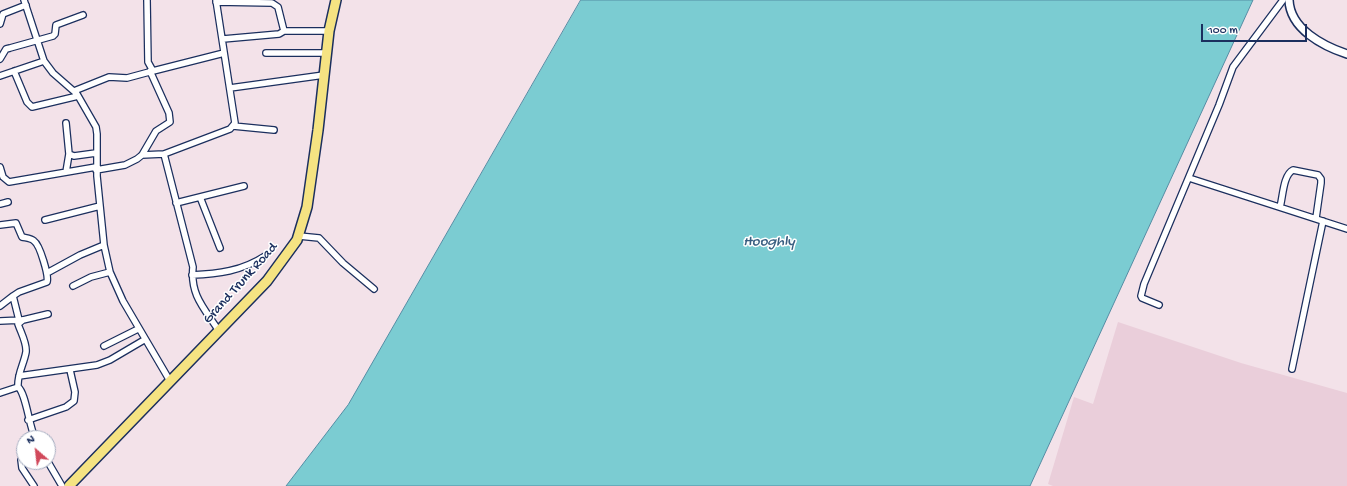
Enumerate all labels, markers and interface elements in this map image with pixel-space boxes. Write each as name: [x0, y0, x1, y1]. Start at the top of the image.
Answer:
scale bar: [1203, 16, 1309, 42]
text: 100 m: [1208, 24, 1238, 38]
water label: Hooghly: [743, 234, 795, 252]
street label: Grand Trunk Road: [200, 240, 282, 328]
north arrow: [16, 430, 56, 470]
text: N: [25, 433, 37, 447]

